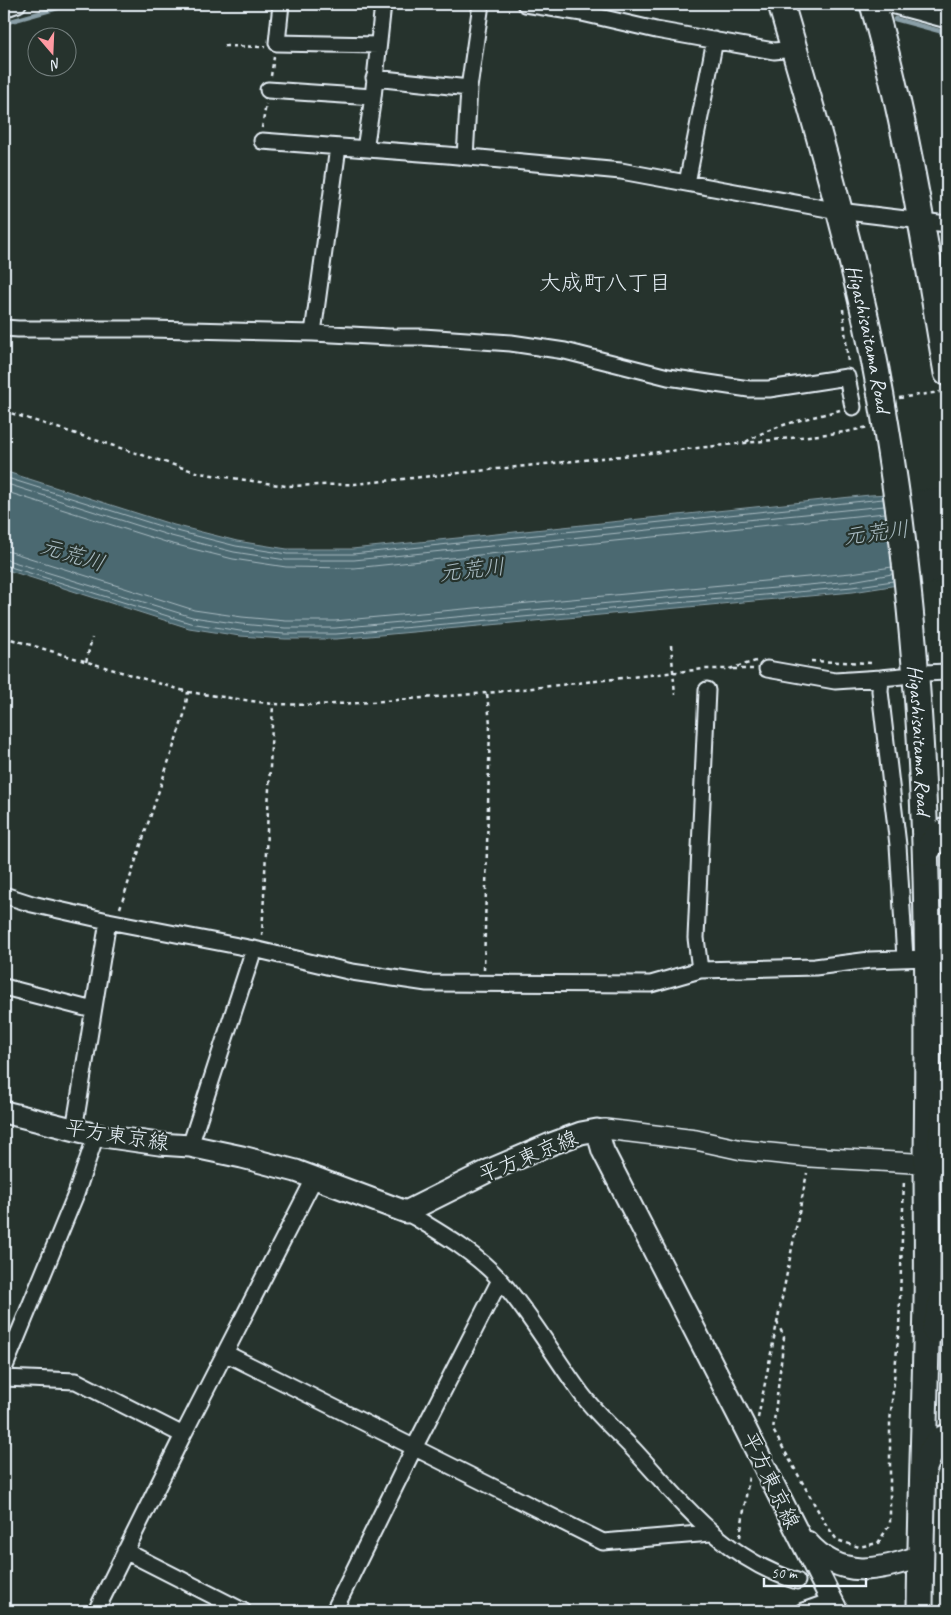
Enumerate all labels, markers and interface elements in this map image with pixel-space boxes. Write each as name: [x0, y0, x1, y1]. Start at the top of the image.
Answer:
north arrow: [28, 28, 78, 78]
text: N: [47, 54, 63, 74]
street label: Higashisaitama Road: [840, 262, 897, 418]
district label: 大成町八丁目: [539, 269, 671, 297]
water label: 元荒川: [842, 515, 911, 551]
water label: 元荒川: [37, 532, 108, 578]
water label: 元荒川: [438, 553, 506, 587]
street label: Higashisaitama Road: [902, 664, 937, 819]
street label: 平方東京線: [63, 1114, 171, 1156]
street label: 平方東京線: [474, 1124, 582, 1188]
street label: 平方東京線: [736, 1427, 806, 1533]
scale bar: [764, 1555, 866, 1587]
text: 50 m: [771, 1564, 798, 1583]

